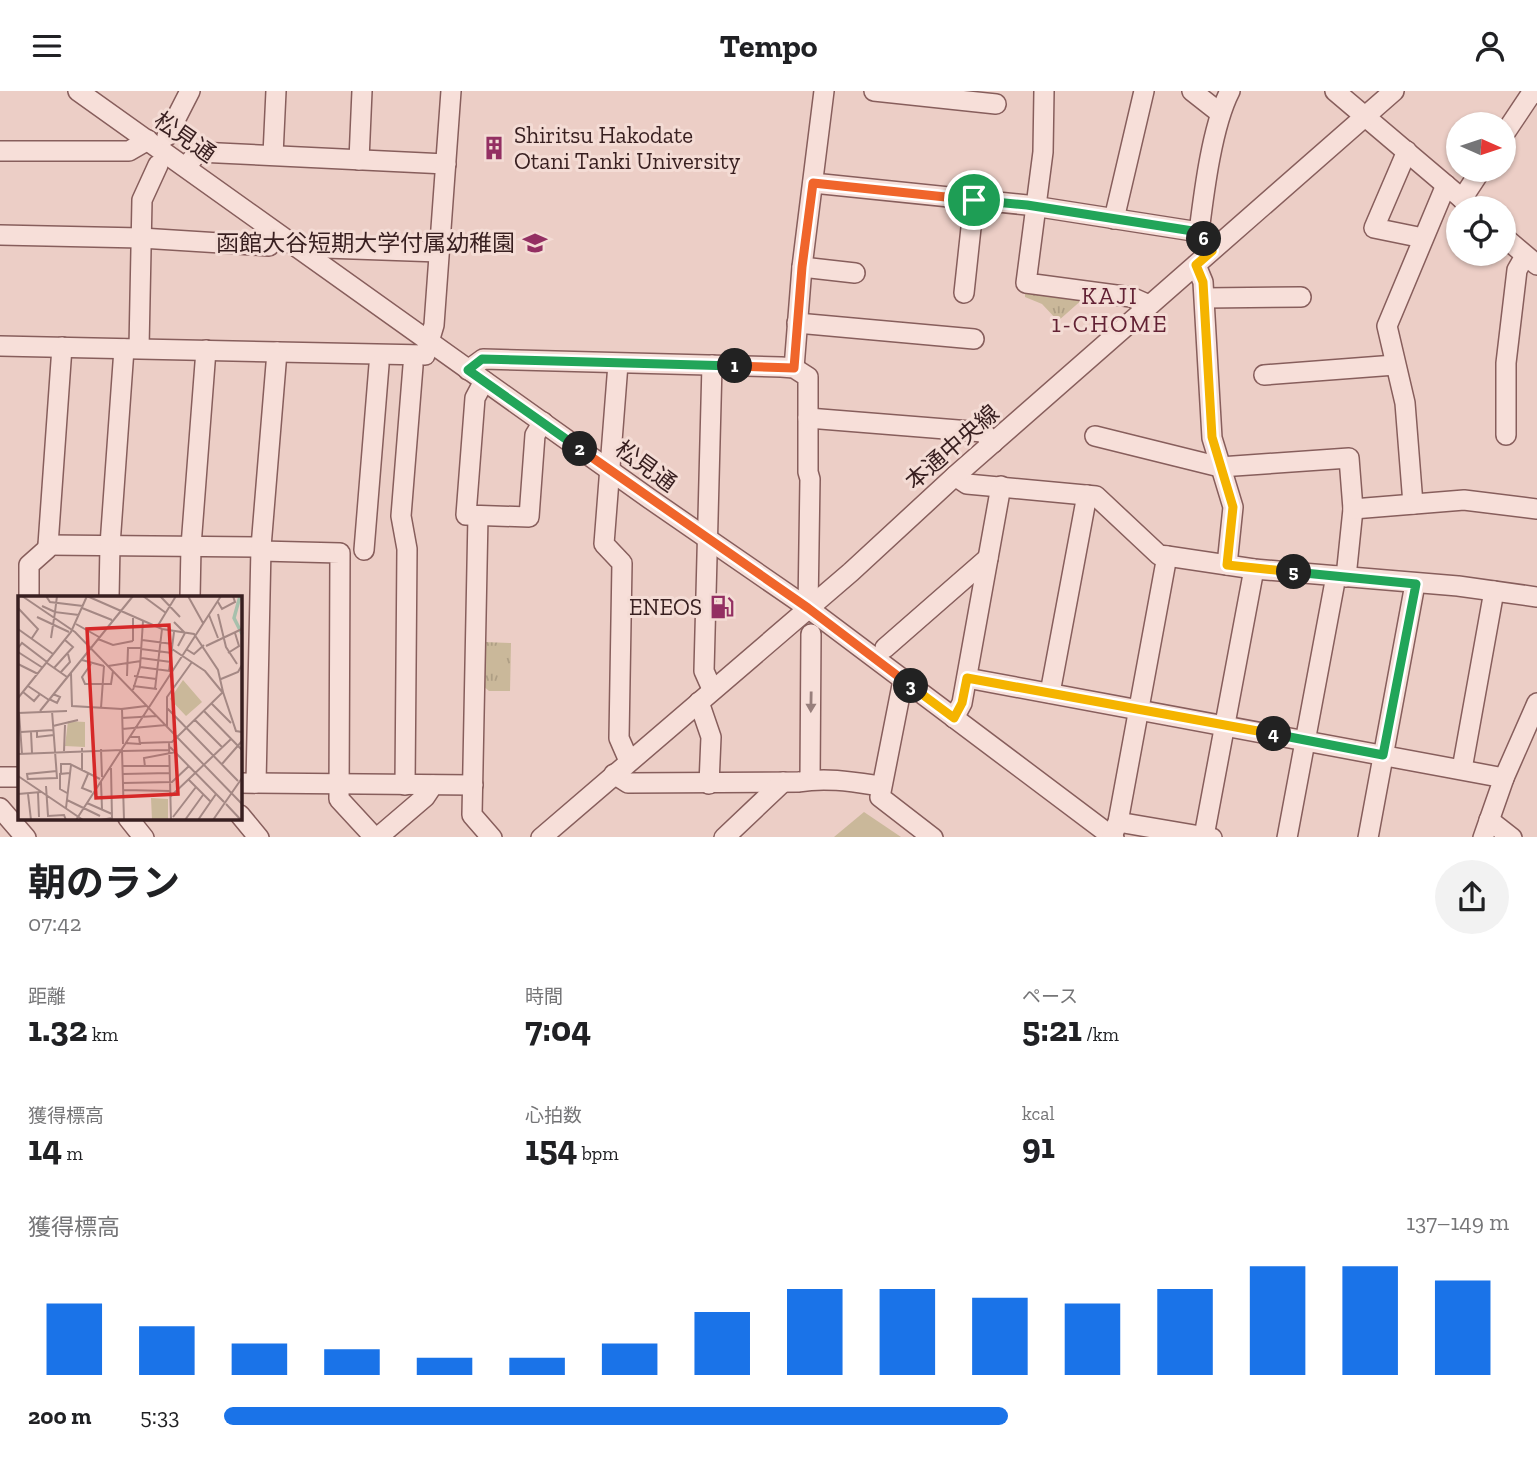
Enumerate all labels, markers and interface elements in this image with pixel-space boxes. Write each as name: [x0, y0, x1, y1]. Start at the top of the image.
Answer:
icon: menu: [28, 27, 66, 65]
text: Tempo: [720, 27, 817, 65]
icon: person: [1471, 27, 1509, 65]
street label: 松見通: [149, 106, 221, 168]
north arrow: [1446, 112, 1516, 182]
map controls: [1446, 112, 1516, 266]
place label: Shiritsu Hakodate Otani Tanki University: [514, 121, 740, 175]
building icon: Shiritsu Hakodate Otani Tanki University: [480, 134, 508, 162]
pin: [944, 170, 1004, 230]
icon: arrive: [955, 181, 993, 219]
button: locate: [1446, 196, 1516, 266]
pin: 6: [1186, 221, 1222, 257]
text: 6: [1198, 227, 1209, 250]
place label: 函館大谷短期大学付属幼稚園: [216, 229, 515, 257]
school or university icon: 函館大谷短期大学付属幼稚園: [521, 229, 549, 257]
district label: KAJI 1-CHOME: [1051, 281, 1169, 338]
pin: 1: [718, 349, 752, 383]
text: 1: [731, 354, 738, 377]
street label: 本通中央線: [899, 399, 1005, 495]
pin: 2: [562, 431, 598, 467]
street label: 松見通: [610, 434, 682, 498]
text: 2: [574, 437, 585, 460]
pin: 5: [1276, 554, 1312, 589]
text: 5: [1289, 560, 1298, 583]
place label: ENEOS: [629, 593, 702, 621]
fuel station icon: ENEOS: [708, 593, 736, 621]
inset map: [18, 596, 242, 820]
pin: 3: [894, 669, 928, 703]
text: 3: [905, 674, 916, 697]
one-way arrow: [805, 691, 817, 713]
pin: 4: [1256, 717, 1292, 751]
text: 4: [1268, 722, 1279, 745]
text: 朝のラン: [28, 860, 180, 906]
button: share: [1435, 860, 1509, 934]
text: 07:42: [28, 909, 81, 937]
text: 距離: [28, 985, 66, 1008]
text: 時間: [525, 985, 563, 1008]
text: ペース: [1022, 985, 1078, 1008]
text: 1.32: [28, 1008, 88, 1050]
text: 7:04: [525, 1008, 591, 1050]
text: 5:21: [1022, 1008, 1082, 1050]
text: km: [88, 1023, 118, 1046]
text: /km: [1082, 1023, 1119, 1046]
text: kcal: [1022, 1102, 1055, 1125]
text: 獲得標高: [28, 1104, 104, 1127]
text: 心拍数: [525, 1104, 582, 1127]
text: 91: [1022, 1125, 1055, 1167]
text: 14: [28, 1127, 62, 1169]
text: 154: [525, 1127, 577, 1169]
text: m: [62, 1142, 83, 1165]
text: bpm: [577, 1142, 619, 1165]
text: 137–149 m: [1406, 1208, 1509, 1236]
text: 獲得標高: [28, 1213, 120, 1241]
text: 200 m: [28, 1402, 91, 1430]
text: 5:33: [140, 1402, 179, 1430]

